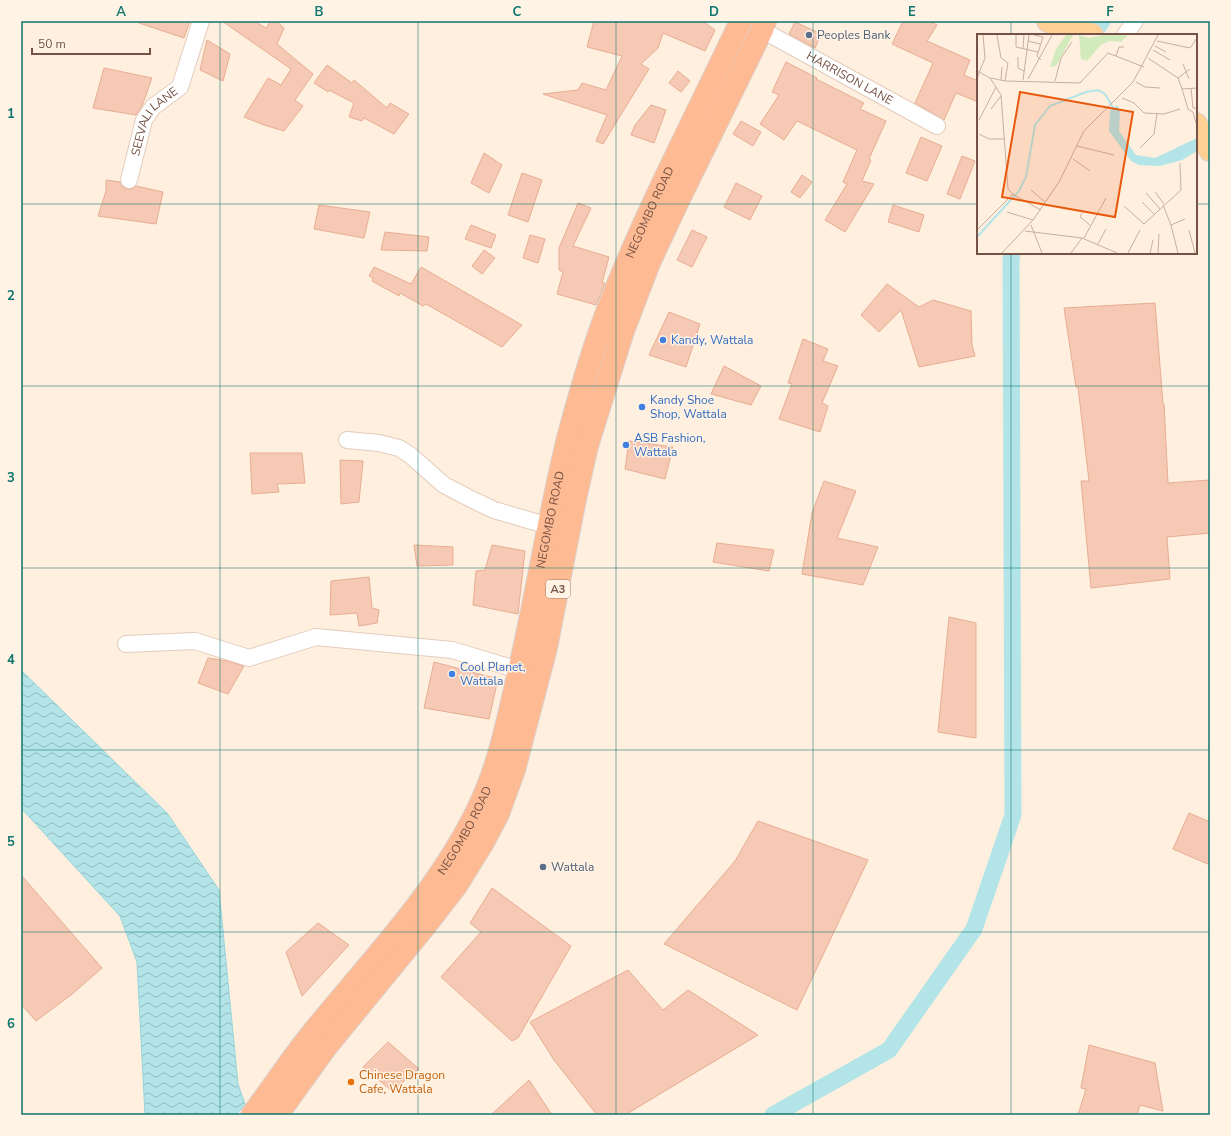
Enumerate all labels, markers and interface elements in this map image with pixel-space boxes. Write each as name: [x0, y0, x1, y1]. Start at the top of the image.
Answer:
text: A: [116, 3, 126, 21]
text: B: [315, 3, 324, 21]
text: C: [513, 3, 522, 21]
text: D: [709, 3, 719, 21]
text: E: [908, 3, 916, 21]
text: F: [1106, 3, 1114, 21]
place label: Peoples Bank: [817, 27, 891, 43]
scale bar: [32, 30, 150, 56]
marker: Peoples Bank: [804, 30, 814, 40]
inset map: [977, 34, 1197, 254]
text: 50 m: [38, 36, 66, 52]
street label: HARRISON LANE: [804, 48, 896, 108]
street label: SEEVALI LANE: [127, 83, 181, 157]
text: 1: [7, 105, 15, 123]
street label: NEGOMBO ROAD: [622, 164, 678, 261]
text: 2: [7, 287, 15, 305]
place label: Kandy, Wattala: [671, 332, 753, 348]
marker: Kandy, Wattala: [658, 335, 668, 345]
place label: Kandy Shoe Shop, Wattala: [650, 392, 727, 422]
marker: Kandy Shoe Shop, Wattala: [637, 402, 647, 412]
place label: ASB Fashion, Wattala: [634, 430, 706, 460]
marker: ASB Fashion, Wattala: [621, 440, 631, 450]
text: 3: [7, 469, 15, 487]
street label: NEGOMBO ROAD: [533, 469, 568, 570]
road number: A3: [546, 580, 570, 598]
text: 4: [7, 651, 15, 669]
place label: Cool Planet, Wattala: [460, 659, 525, 689]
marker: Cool Planet, Wattala: [447, 669, 457, 679]
street label: NEGOMBO ROAD: [434, 784, 495, 878]
text: 5: [7, 833, 15, 851]
place label: Wattala: [551, 859, 594, 875]
marker: Wattala: [538, 862, 548, 872]
text: 6: [7, 1015, 15, 1033]
place label: Chinese Dragon Cafe, Wattala: [359, 1067, 445, 1097]
marker: Chinese Dragon Cafe, Wattala: [346, 1077, 356, 1087]

